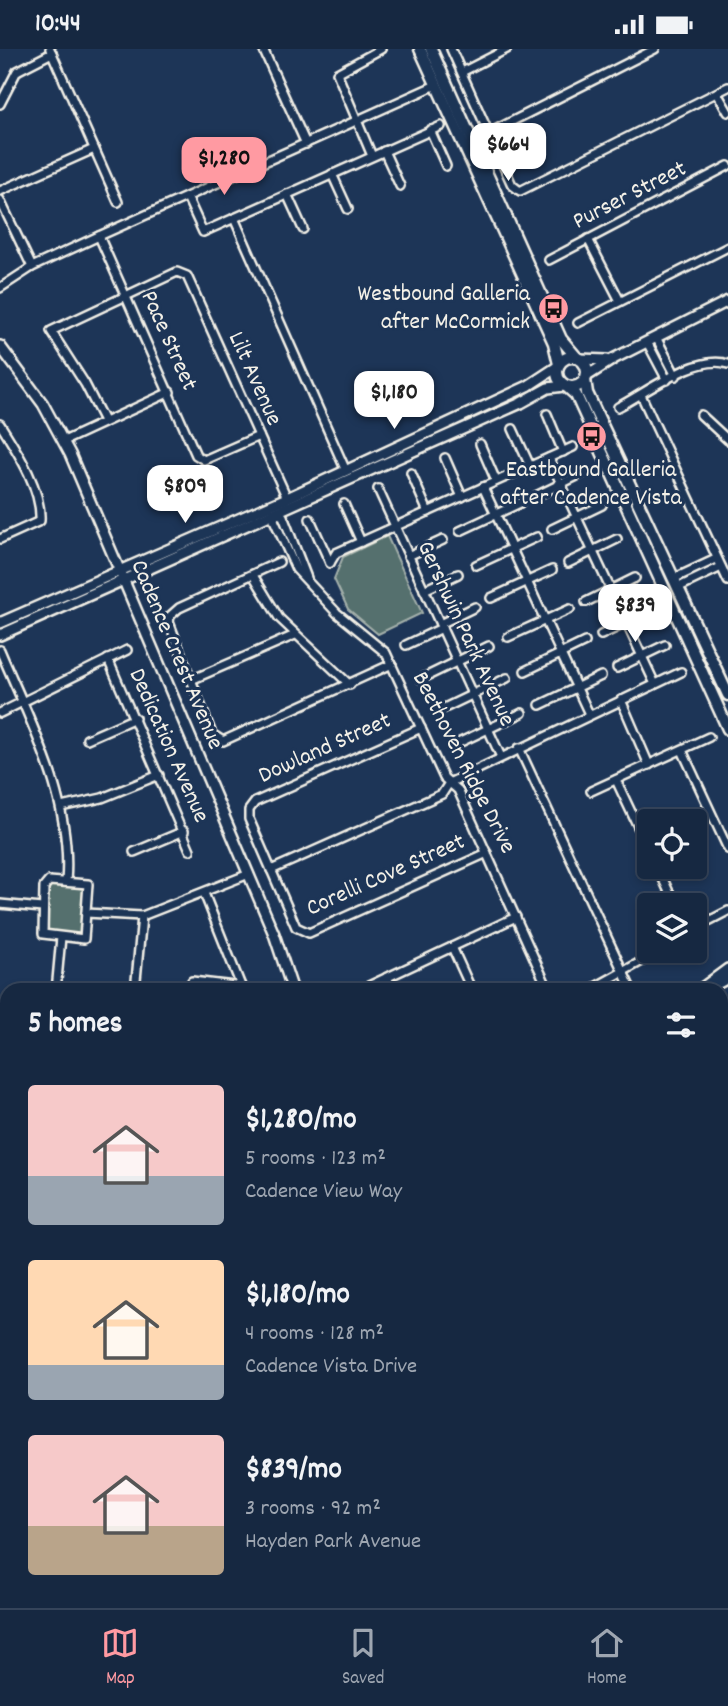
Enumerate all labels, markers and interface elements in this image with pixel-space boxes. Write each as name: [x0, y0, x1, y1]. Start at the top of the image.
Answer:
text: 10:44: [35, 6, 81, 43]
pin: $664: [467, 123, 549, 183]
text: $664: [486, 129, 530, 162]
pin: $1,280: [167, 137, 281, 197]
text: $1,280: [198, 143, 250, 176]
street label: Purser Street: [567, 153, 693, 239]
place label: Westbound Galleria after McCormick: [358, 278, 531, 340]
street label: Pace Street: [131, 286, 205, 397]
bus stop icon: Westbound Galleria after McCormick: [536, 292, 570, 326]
street label: Lilt Avenue: [218, 326, 290, 432]
pin: $1,180: [337, 371, 451, 431]
text: $1,180: [370, 377, 418, 410]
bus stop icon: Eastbound Galleria after Cadence Vista: [574, 420, 608, 454]
place label: Eastbound Galleria after Cadence Vista: [500, 454, 682, 516]
pin: $809: [144, 465, 226, 525]
text: $809: [163, 471, 207, 504]
street label: Gershwin Park Avenue: [407, 536, 523, 732]
street label: Cadence Crest Avenue: [121, 555, 231, 755]
pin: $839: [594, 585, 676, 644]
text: $839: [614, 590, 656, 623]
street label: Dedication Avenue: [119, 663, 217, 829]
street label: Beethoven Ridge Drive: [402, 666, 524, 860]
street label: Dowland Street: [253, 705, 397, 793]
map controls: [637, 809, 707, 963]
button: locate: [637, 809, 707, 879]
street label: Corelli Cove Street: [301, 826, 471, 926]
button: layers: [637, 893, 707, 963]
text: 5 homes: [28, 1004, 122, 1047]
icon: filters: [662, 1006, 700, 1044]
text: $1,280/mo: [245, 1100, 356, 1143]
icon: home: [84, 1113, 168, 1197]
text: 5 rooms · 123 m²: [245, 1143, 386, 1176]
text: Cadence View Way: [245, 1176, 402, 1209]
text: $1,180/mo: [245, 1275, 350, 1318]
icon: home: [84, 1288, 168, 1372]
text: 4 rooms · 128 m²: [245, 1318, 384, 1351]
text: Cadence Vista Drive: [245, 1351, 417, 1384]
text: $839/mo: [245, 1450, 342, 1493]
icon: home: [84, 1463, 168, 1547]
text: 3 rooms · 92 m²: [245, 1493, 381, 1526]
text: Hayden Park Avenue: [245, 1526, 421, 1559]
tab: Map: [101, 1624, 139, 1693]
tab: Saved: [342, 1624, 384, 1693]
tab: Home: [587, 1624, 627, 1693]

